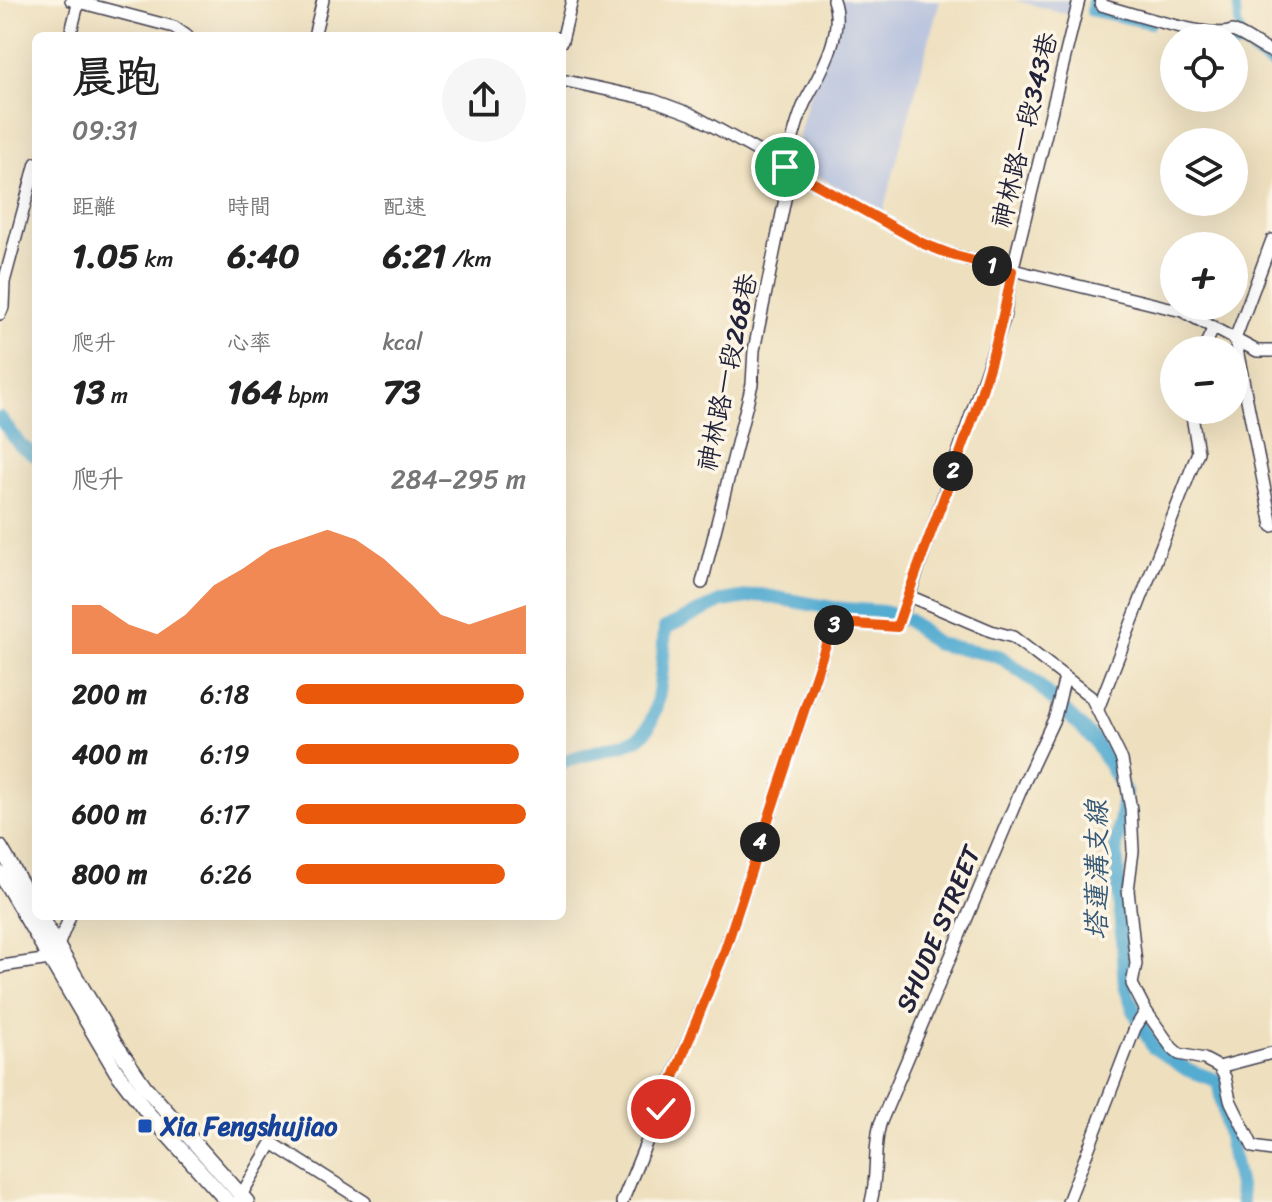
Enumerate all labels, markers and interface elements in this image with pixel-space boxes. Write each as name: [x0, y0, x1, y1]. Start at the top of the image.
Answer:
map controls: [1160, 24, 1248, 424]
button: locate: [1160, 24, 1248, 112]
street label: 神林路一段343巷: [977, 27, 1071, 233]
text: 晨跑: [72, 38, 160, 116]
button: share: [442, 58, 526, 142]
text: 09:31: [72, 107, 138, 153]
button: layers: [1160, 128, 1248, 216]
pin: [751, 133, 819, 201]
icon: arrive: [763, 145, 807, 189]
text: 距離: [72, 187, 116, 226]
text: 時間: [227, 187, 271, 226]
text: 配速: [383, 187, 427, 226]
text: 1.05: [72, 226, 139, 286]
text: 6:40: [227, 226, 300, 286]
text: 6:21: [383, 226, 446, 286]
button: +: [1160, 232, 1248, 320]
text: km: [139, 240, 173, 279]
text: /km: [446, 240, 492, 279]
pin: 1: [972, 246, 1012, 286]
text: 1: [987, 246, 997, 285]
street label: 神林路一段268巷: [684, 269, 770, 475]
text: 爬升: [72, 323, 116, 362]
text: 心率: [227, 323, 271, 362]
text: kcal: [383, 323, 423, 362]
button: −: [1160, 336, 1248, 424]
text: 13: [72, 362, 105, 422]
text: 164: [227, 362, 282, 422]
text: 73: [383, 362, 421, 422]
text: m: [105, 376, 128, 415]
text: bpm: [282, 376, 329, 415]
pin: 2: [933, 451, 973, 491]
text: 2: [947, 451, 959, 490]
text: 爬升: [72, 456, 124, 502]
text: 284–295 m: [391, 456, 526, 502]
pin: 3: [814, 605, 854, 645]
text: 3: [828, 605, 840, 644]
text: 200 m: [72, 671, 147, 717]
text: 6:18: [200, 671, 249, 717]
text: 400 m: [72, 731, 148, 777]
text: 6:19: [200, 731, 250, 777]
text: 600 m: [72, 791, 146, 837]
text: 6:17: [200, 791, 249, 837]
water label: 塔蓮溝支線: [1072, 798, 1121, 940]
pin: 4: [740, 822, 780, 862]
text: 4: [753, 822, 767, 861]
street label: SHUDE STREET: [882, 837, 994, 1020]
text: 800 m: [72, 851, 147, 897]
text: 6:26: [200, 851, 252, 897]
pin: [627, 1075, 695, 1143]
icon: check: [639, 1087, 683, 1131]
place label: Xia Fengshujiao: [159, 1103, 338, 1149]
marker: Xia Fengshujiao: [136, 1117, 154, 1135]

